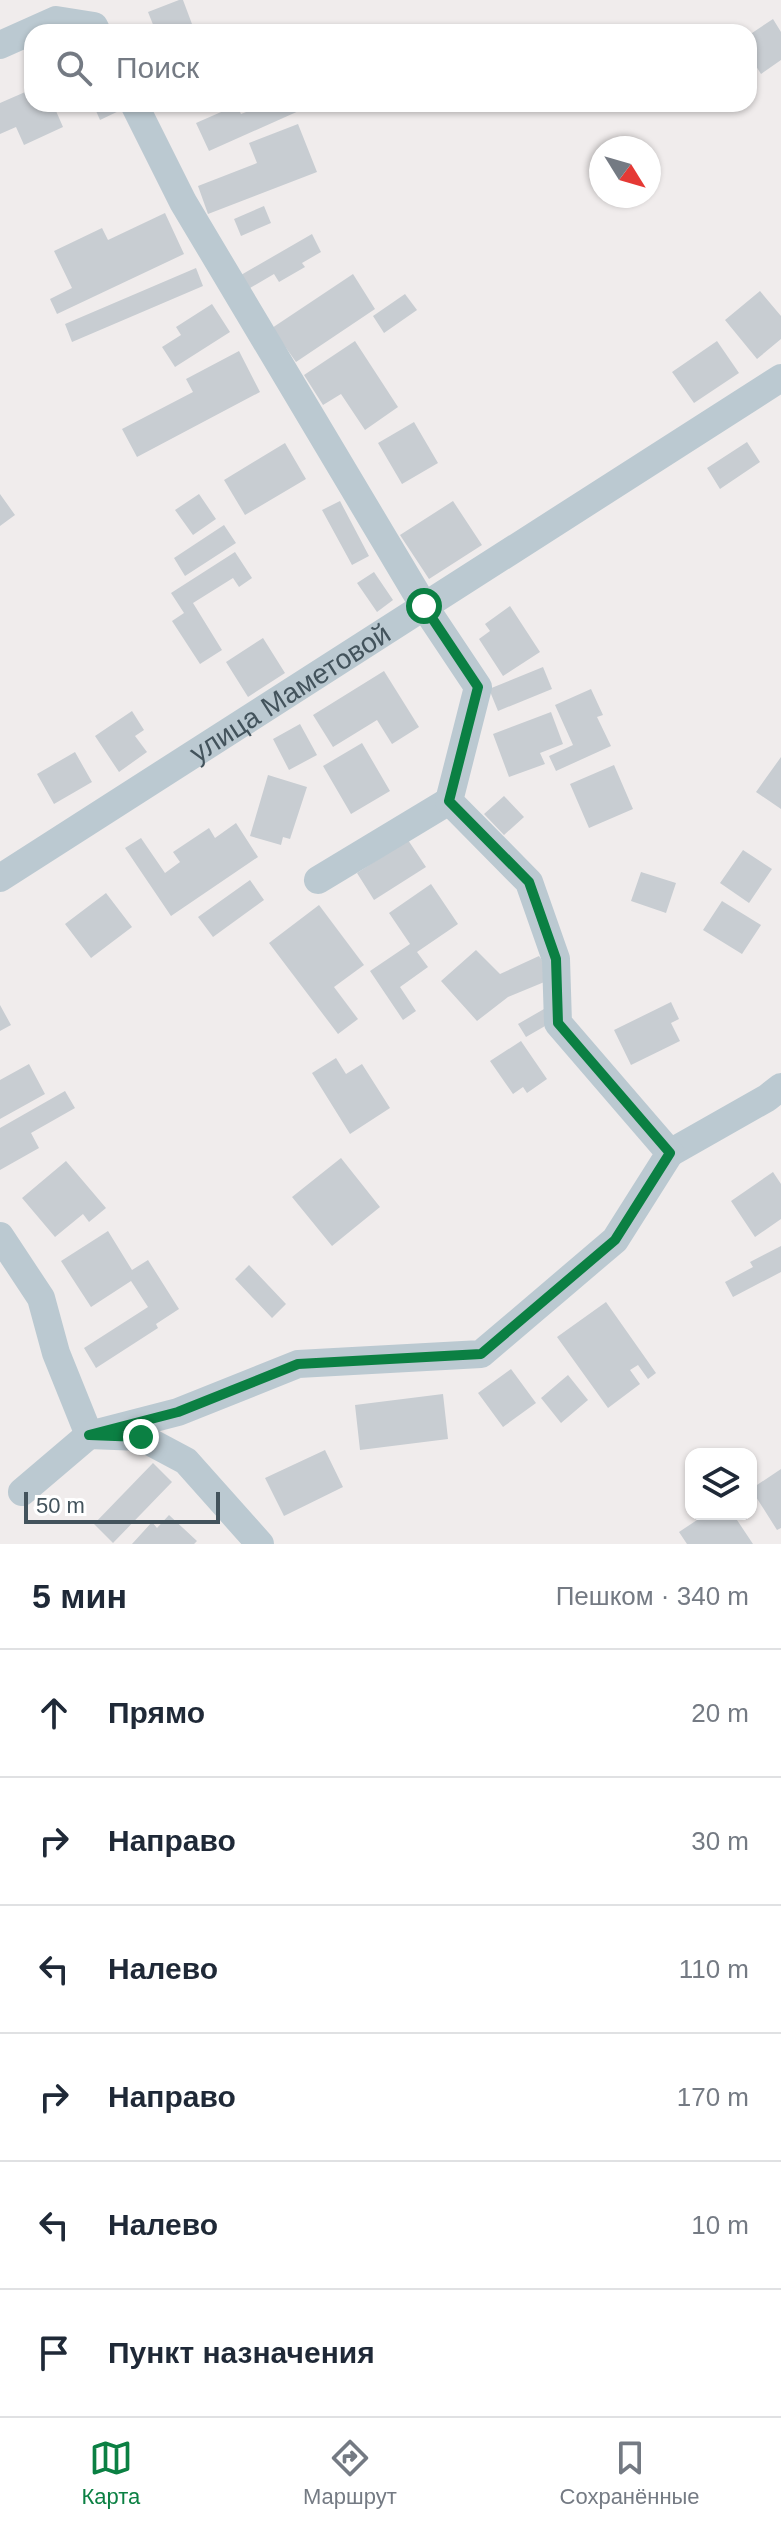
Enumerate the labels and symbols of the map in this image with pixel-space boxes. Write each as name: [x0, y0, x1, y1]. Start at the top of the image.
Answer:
north arrow: [589, 136, 661, 208]
route start: [406, 588, 442, 624]
street label: улица Маметовой: [184, 617, 396, 768]
route end: [123, 1419, 159, 1455]
scale bar: [24, 1488, 220, 1524]

